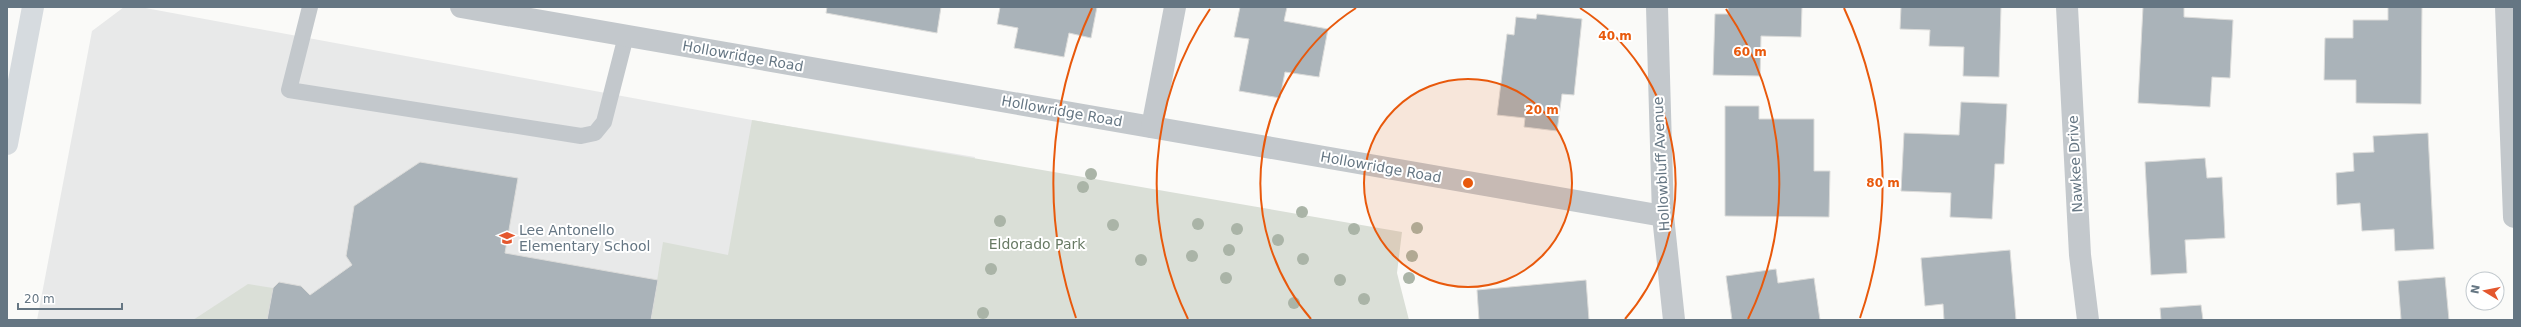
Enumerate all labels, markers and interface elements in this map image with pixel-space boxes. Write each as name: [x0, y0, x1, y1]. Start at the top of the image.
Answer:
text: 40 m: [1598, 29, 1632, 43]
street label: Hollowridge Road: [681, 37, 805, 75]
text: 60 m: [1733, 45, 1767, 59]
street label: Hollowridge Road: [1000, 92, 1124, 130]
street label: Hollowbluff Avenue: [1649, 96, 1673, 232]
text: 20 m: [1525, 103, 1559, 117]
street label: Nawkee Drive: [2064, 115, 2086, 213]
street label: Hollowridge Road: [1319, 148, 1443, 186]
centre of rings: [1461, 176, 1475, 190]
text: 80 m: [1866, 176, 1900, 190]
place label: Lee Antonello Elementary School: [519, 222, 651, 254]
school or university icon: Lee Antonello Elementary School: [498, 229, 516, 247]
park label: Eldorado Park: [989, 236, 1086, 252]
north arrow: [2465, 271, 2505, 311]
text: N: [2468, 284, 2483, 295]
scale bar: [18, 285, 122, 311]
text: 20 m: [24, 292, 55, 306]

